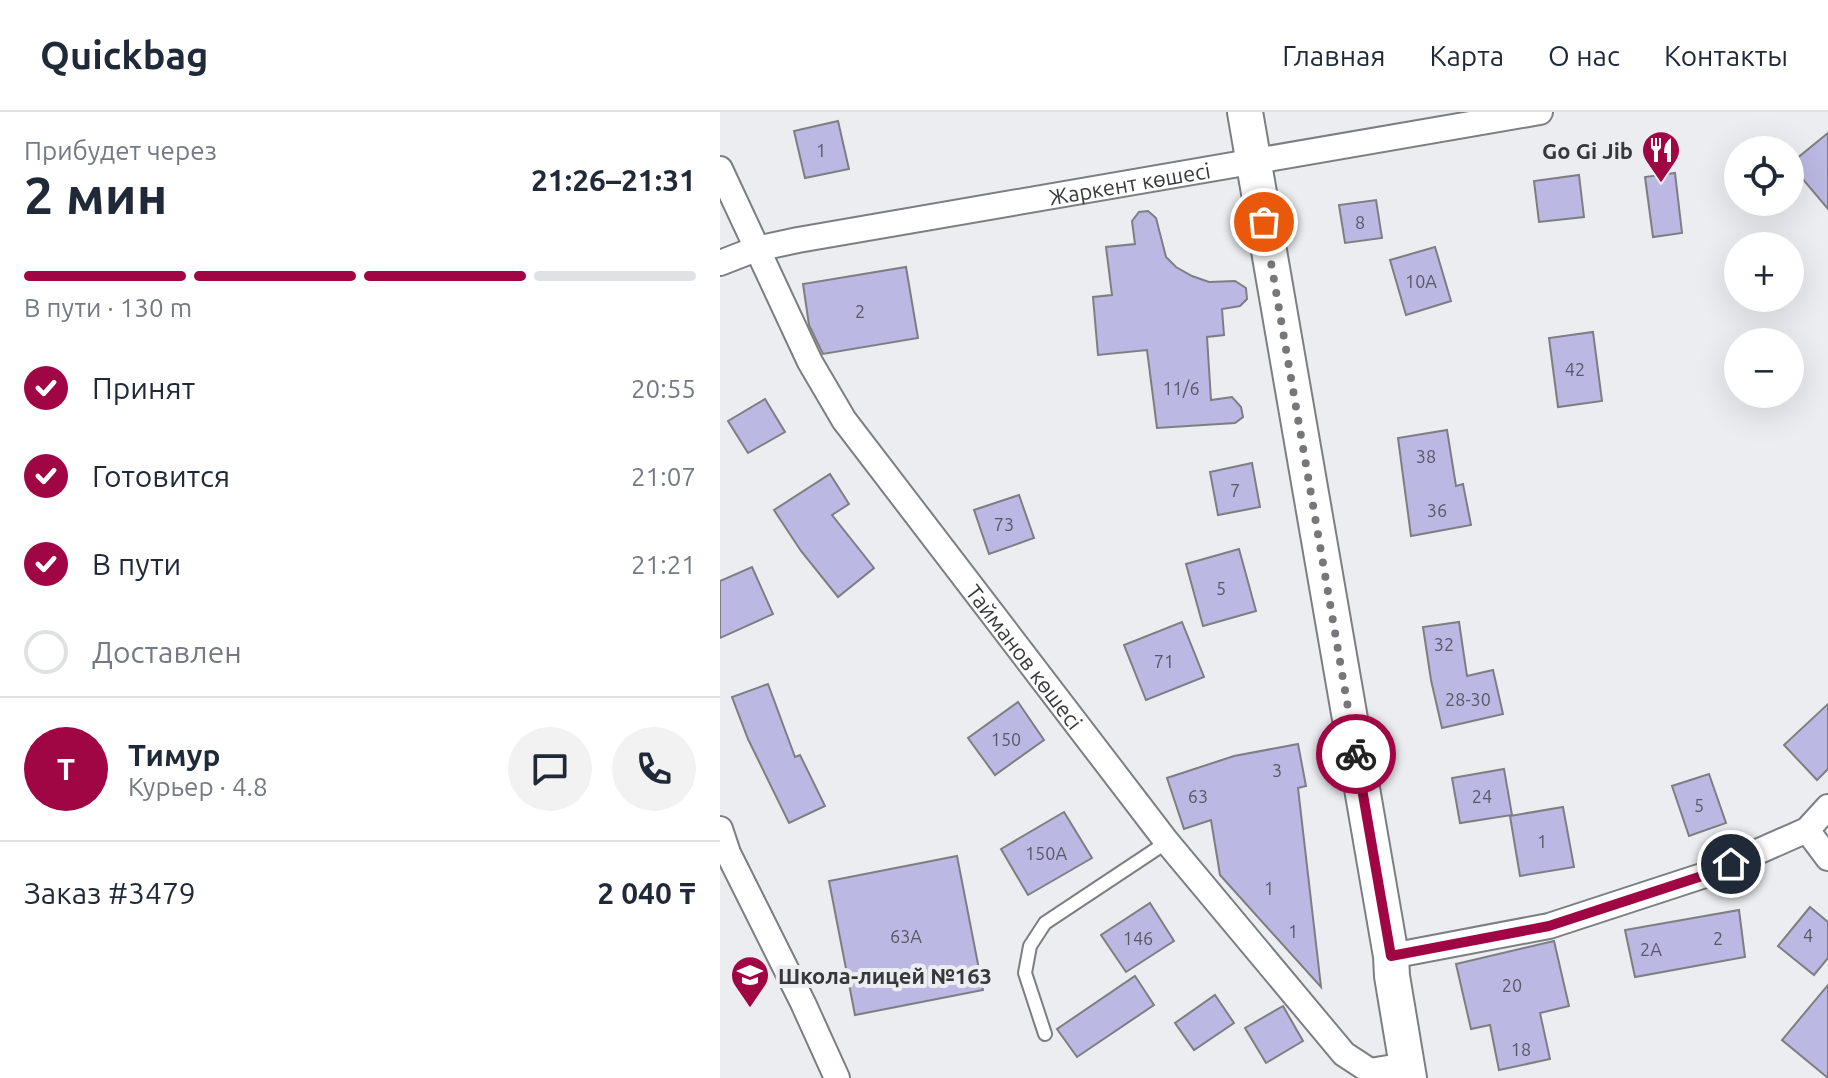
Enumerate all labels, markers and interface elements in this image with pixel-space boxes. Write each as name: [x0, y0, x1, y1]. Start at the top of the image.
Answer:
text: Quickbag: [40, 34, 208, 76]
text: Главная: [1282, 40, 1385, 71]
text: Карта: [1429, 40, 1504, 71]
text: О нас: [1548, 40, 1620, 71]
text: Контакты: [1664, 40, 1788, 71]
restaurant icon: Go Gi Jib: [1640, 129, 1682, 184]
text: Прибудет через: [24, 136, 217, 165]
map controls: [1724, 136, 1804, 408]
button: locate: [1724, 136, 1804, 216]
place label: Go Gi Jib: [1542, 138, 1633, 163]
house number: 1: [816, 140, 826, 160]
street label: Жаркент көшесі: [1047, 157, 1212, 209]
text: 21:26–21:31: [531, 163, 696, 197]
text: 2 мин: [24, 166, 167, 224]
pin: [1230, 188, 1298, 256]
icon: bag: [1242, 200, 1286, 244]
house number: 8: [1355, 212, 1365, 232]
button: +: [1724, 232, 1804, 312]
house number: 10А: [1405, 271, 1437, 291]
text: В пути · 130 m: [24, 293, 192, 322]
house number: 2: [855, 301, 865, 321]
button: −: [1724, 328, 1804, 408]
house number: 42: [1565, 359, 1585, 379]
icon: check: [24, 366, 68, 410]
text: Принят: [92, 371, 195, 405]
text: 20:55: [631, 374, 696, 403]
house number: 11/6: [1162, 378, 1200, 398]
house number: 38: [1416, 446, 1436, 466]
icon: check: [24, 454, 68, 498]
text: Готовится: [92, 459, 230, 493]
text: 21:07: [631, 462, 696, 491]
house number: 7: [1230, 480, 1240, 500]
house number: 36: [1427, 500, 1447, 520]
house number: 73: [994, 514, 1014, 534]
icon: check: [24, 542, 68, 586]
text: В пути: [92, 547, 181, 581]
text: 21:21: [631, 550, 696, 579]
house number: 5: [1216, 578, 1226, 598]
street label: Тайманов көшесі: [962, 579, 1088, 734]
house number: 32: [1434, 634, 1454, 654]
text: Доставлен: [92, 635, 242, 669]
house number: 71: [1154, 651, 1174, 671]
house number: 28-30: [1445, 689, 1491, 709]
courier: [1316, 714, 1396, 794]
button: chat: [508, 727, 592, 811]
button: phone: [612, 727, 696, 811]
house number: 150: [991, 729, 1021, 749]
icon: bike: [1334, 732, 1378, 776]
text: Тимур: [128, 738, 220, 772]
text: Т: [57, 752, 75, 786]
house number: 3: [1272, 760, 1282, 780]
text: Курьер · 4.8: [128, 772, 268, 801]
house number: 63: [1188, 786, 1208, 806]
house number: 24: [1472, 786, 1492, 806]
house number: 5: [1694, 795, 1704, 815]
pin: [1697, 830, 1765, 898]
house number: 1: [1537, 831, 1547, 851]
icon: home: [1709, 842, 1753, 886]
house number: 150А: [1025, 843, 1067, 863]
text: Заказ #3479: [24, 876, 196, 910]
text: 2 040 ₸: [597, 876, 696, 910]
house number: 1: [1264, 878, 1274, 898]
house number: 1: [1288, 921, 1298, 941]
house number: 4: [1803, 925, 1813, 945]
house number: 63А: [890, 926, 922, 946]
house number: 146: [1123, 928, 1153, 948]
house number: 2: [1713, 928, 1723, 948]
house number: 2А: [1640, 939, 1662, 959]
school or university icon: Школа-лицей №163: [729, 954, 771, 1009]
place label: Школа-лицей №163: [778, 963, 992, 988]
house number: 20: [1502, 975, 1522, 995]
house number: 18: [1511, 1039, 1531, 1059]

